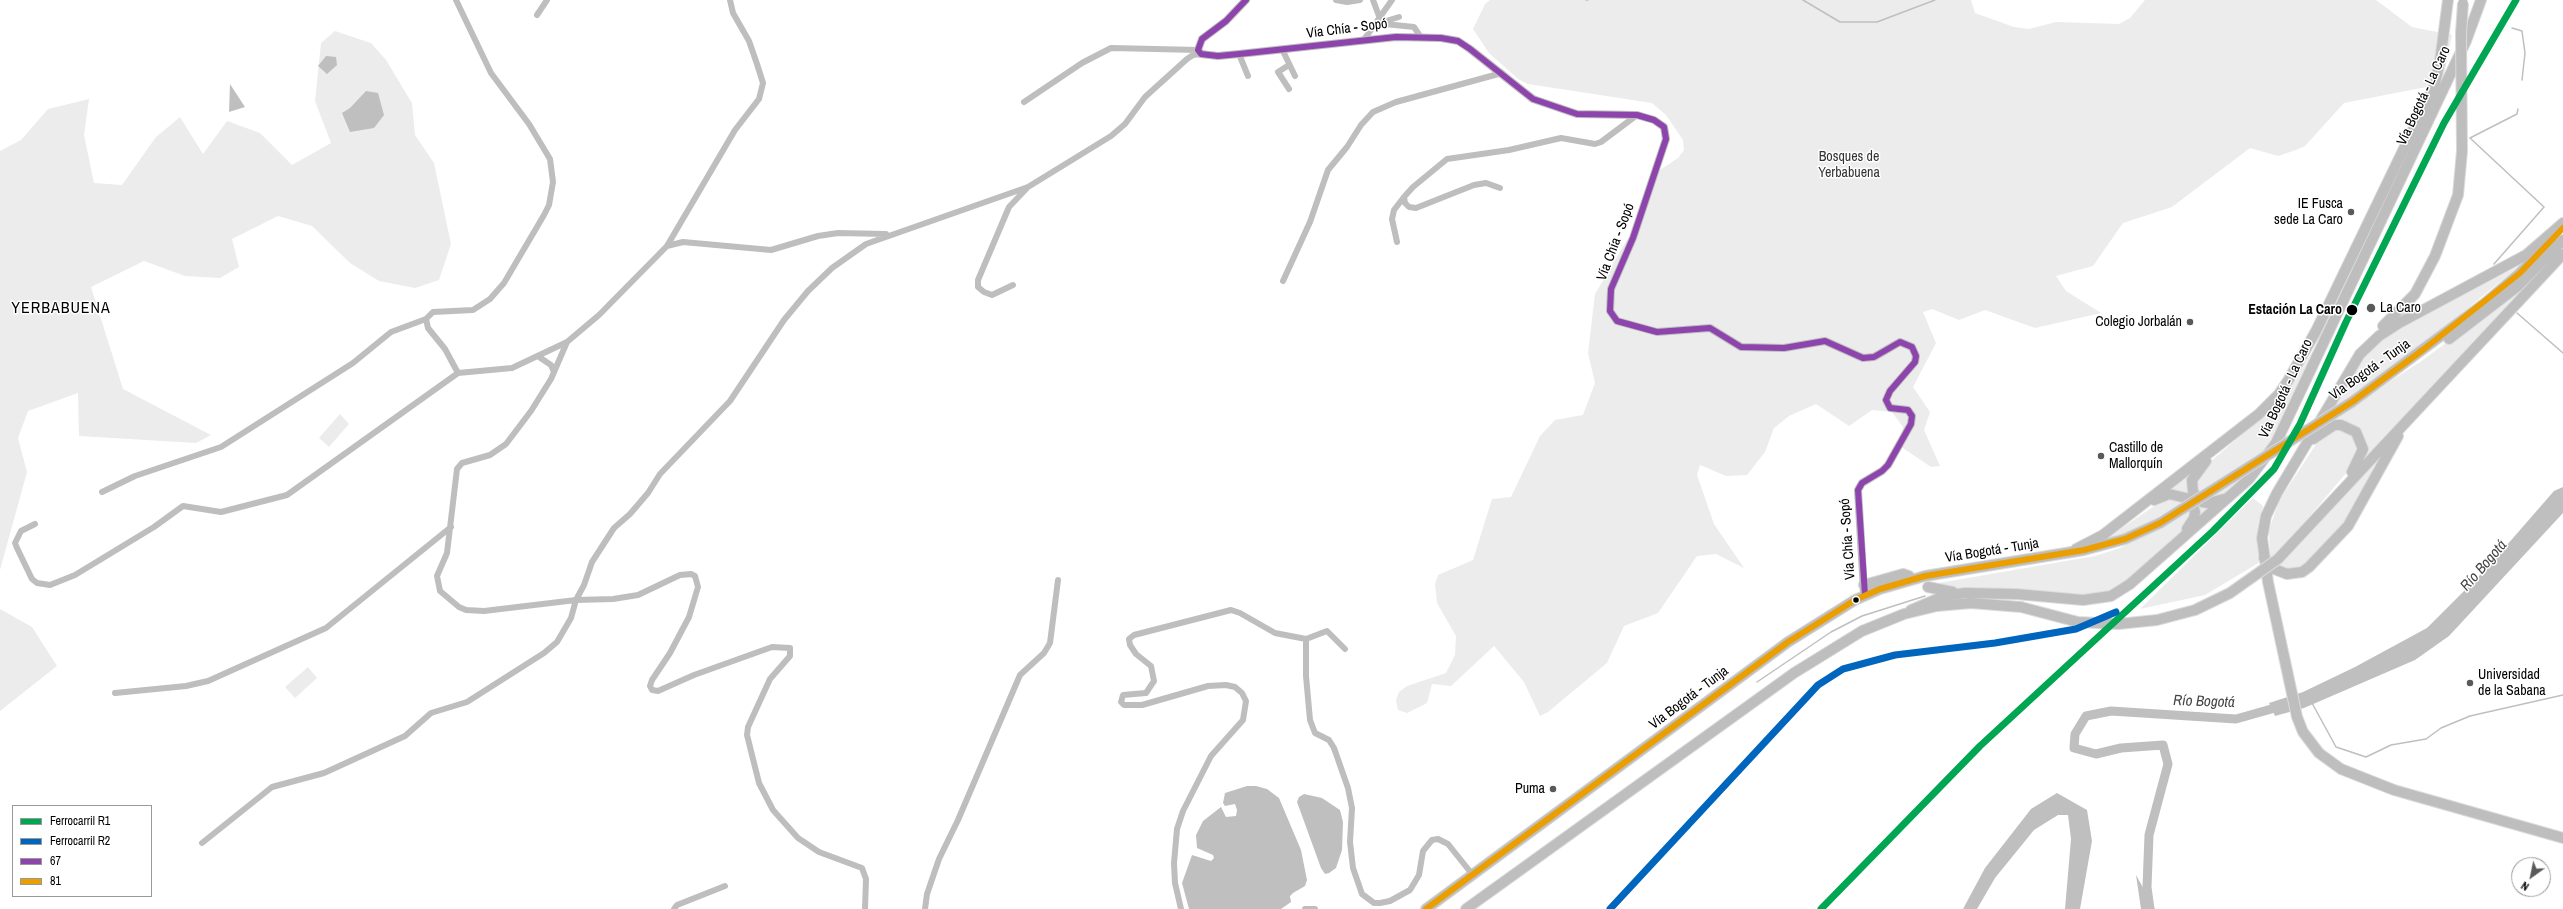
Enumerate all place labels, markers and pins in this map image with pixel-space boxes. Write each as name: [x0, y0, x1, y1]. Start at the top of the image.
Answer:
place label: IE Fusca sede La Caro: [2274, 196, 2343, 228]
marker: IE Fusca sede La Caro: [2346, 207, 2356, 217]
place label: La Caro: [2380, 300, 2421, 316]
place label: Estación La Caro: [2248, 302, 2342, 318]
marker: La Caro: [2365, 302, 2377, 314]
marker: Estación La Caro: [2345, 303, 2359, 317]
place label: Colegio Jorbalán: [2095, 314, 2182, 330]
marker: Colegio Jorbalán: [2185, 317, 2195, 327]
place label: Castillo de Mallorquín: [2109, 440, 2163, 472]
marker: Castillo de Mallorquín: [2096, 451, 2106, 461]
unlabelled marker: [1851, 595, 1861, 605]
place label: Universidad de la Sabana: [2478, 667, 2546, 700]
marker: Universidad de la Sabana: [2465, 678, 2475, 688]
place label: Puma: [1515, 781, 1545, 797]
marker: Puma: [1548, 784, 1558, 794]

